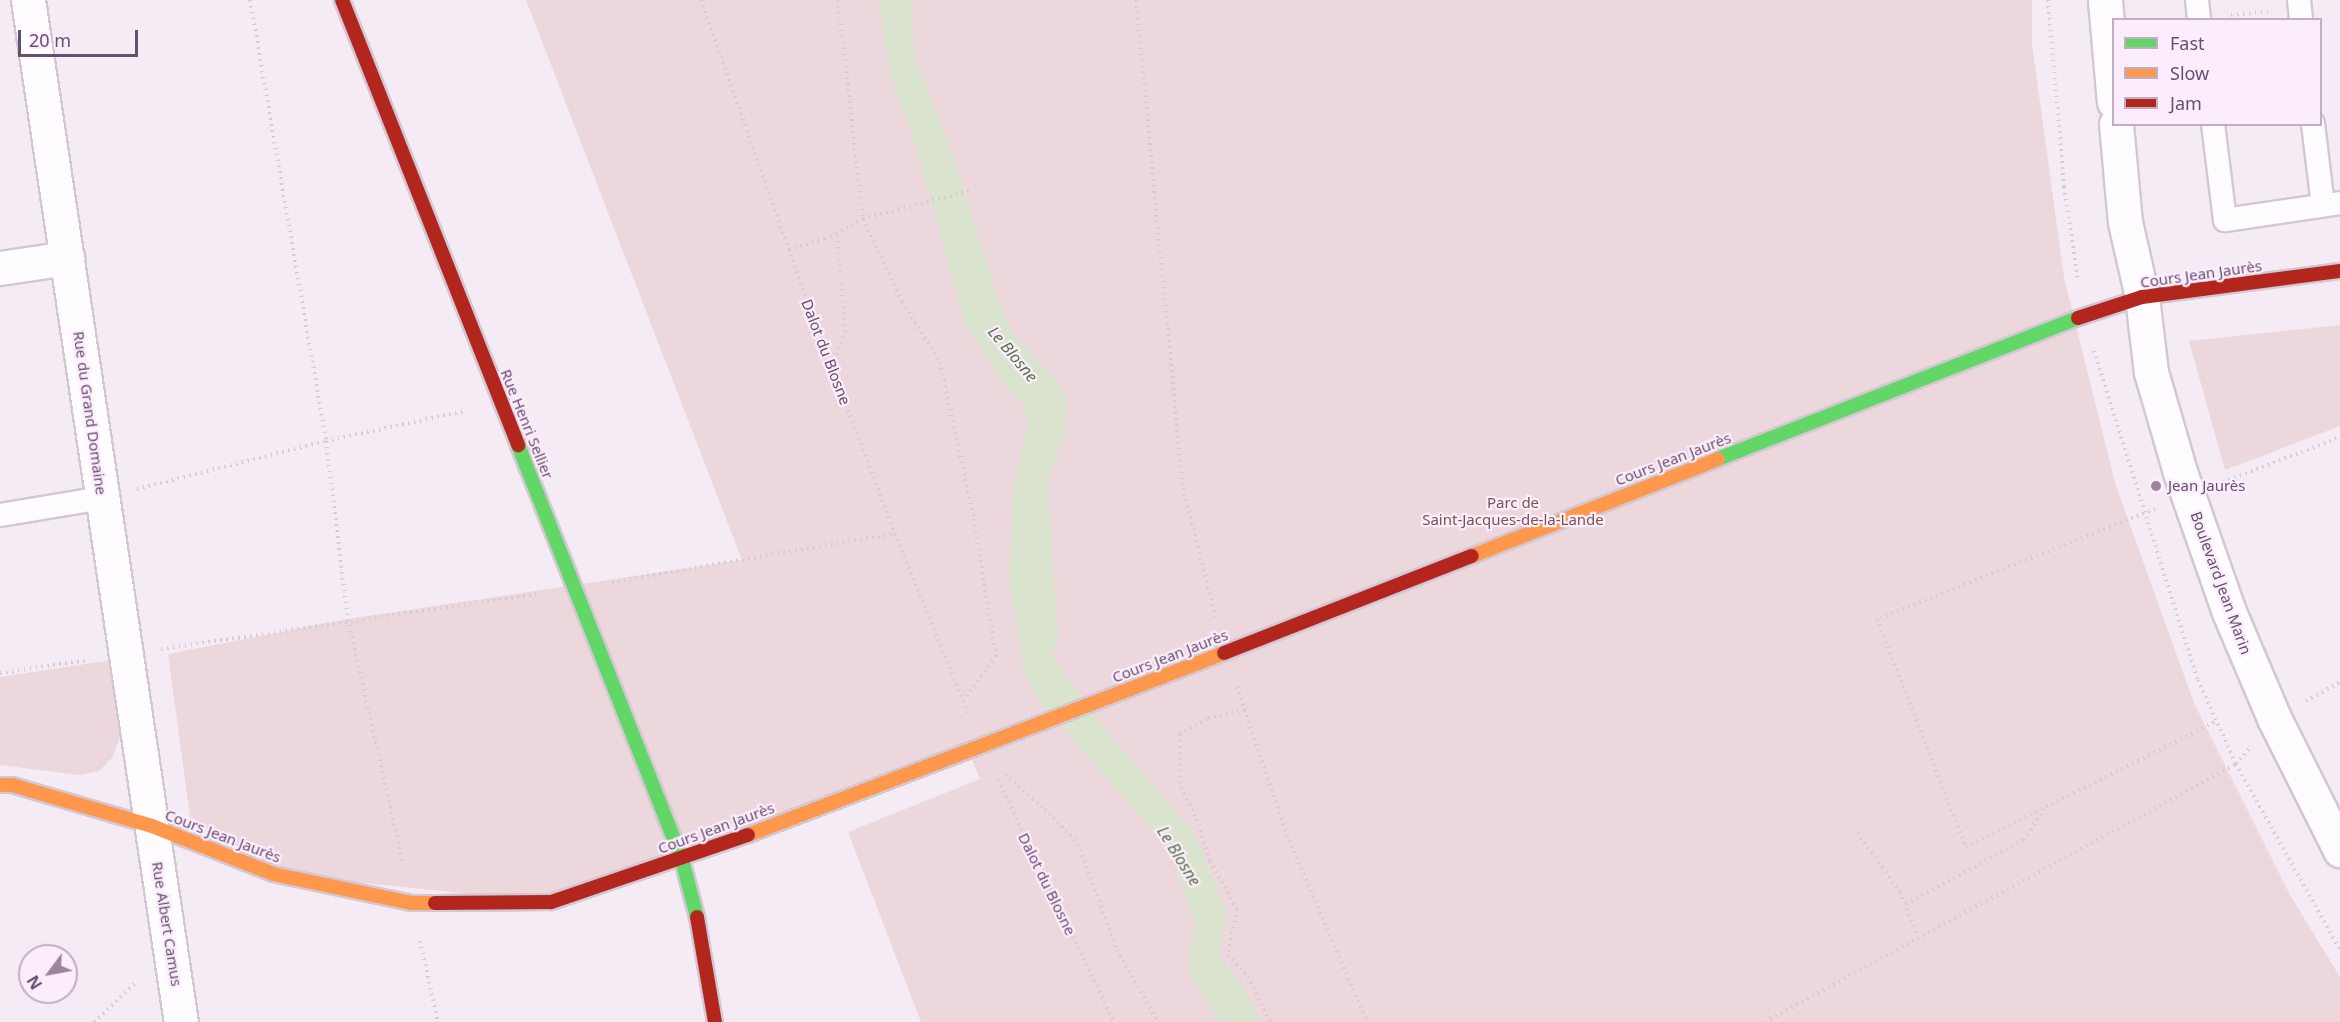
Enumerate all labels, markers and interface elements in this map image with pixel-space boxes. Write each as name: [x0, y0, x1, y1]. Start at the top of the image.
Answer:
scale bar: [21, 18, 141, 56]
legend: [2112, 18, 2322, 126]
text: 20 m: [29, 28, 71, 52]
text: Fast: [2170, 31, 2205, 55]
text: Slow: [2170, 61, 2209, 85]
text: Jam: [2170, 91, 2202, 115]
street label: Cours Jean Jaurès: [2139, 257, 2263, 291]
street label: Dalot du Blosne: [798, 297, 854, 407]
water label: Le Blosne: [984, 322, 1042, 386]
street label: Rue du Grand Domaine: [70, 330, 110, 496]
street label: Rue Henri Sellier: [497, 367, 557, 481]
street label: Cours Jean Jaurès: [1613, 429, 1733, 489]
place label: Jean Jaurès: [2168, 477, 2245, 495]
marker: Jean Jaurès: [2149, 479, 2163, 493]
park label: Parc de Saint-Jacques-de-la-Lande: [1422, 493, 1604, 528]
street label: Boulevard Jean Marin: [2187, 509, 2255, 657]
street label: Cours Jean Jaurès: [1110, 626, 1230, 686]
street label: Cours Jean Jaurès: [655, 799, 777, 857]
street label: Cours Jean Jaurès: [163, 806, 283, 866]
water label: Le Blosne: [1153, 823, 1205, 889]
street label: Dalot du Blosne: [1014, 830, 1080, 938]
street label: Rue Albert Camus: [148, 860, 186, 988]
north arrow: [18, 944, 78, 1004]
text: N: [22, 971, 47, 994]

